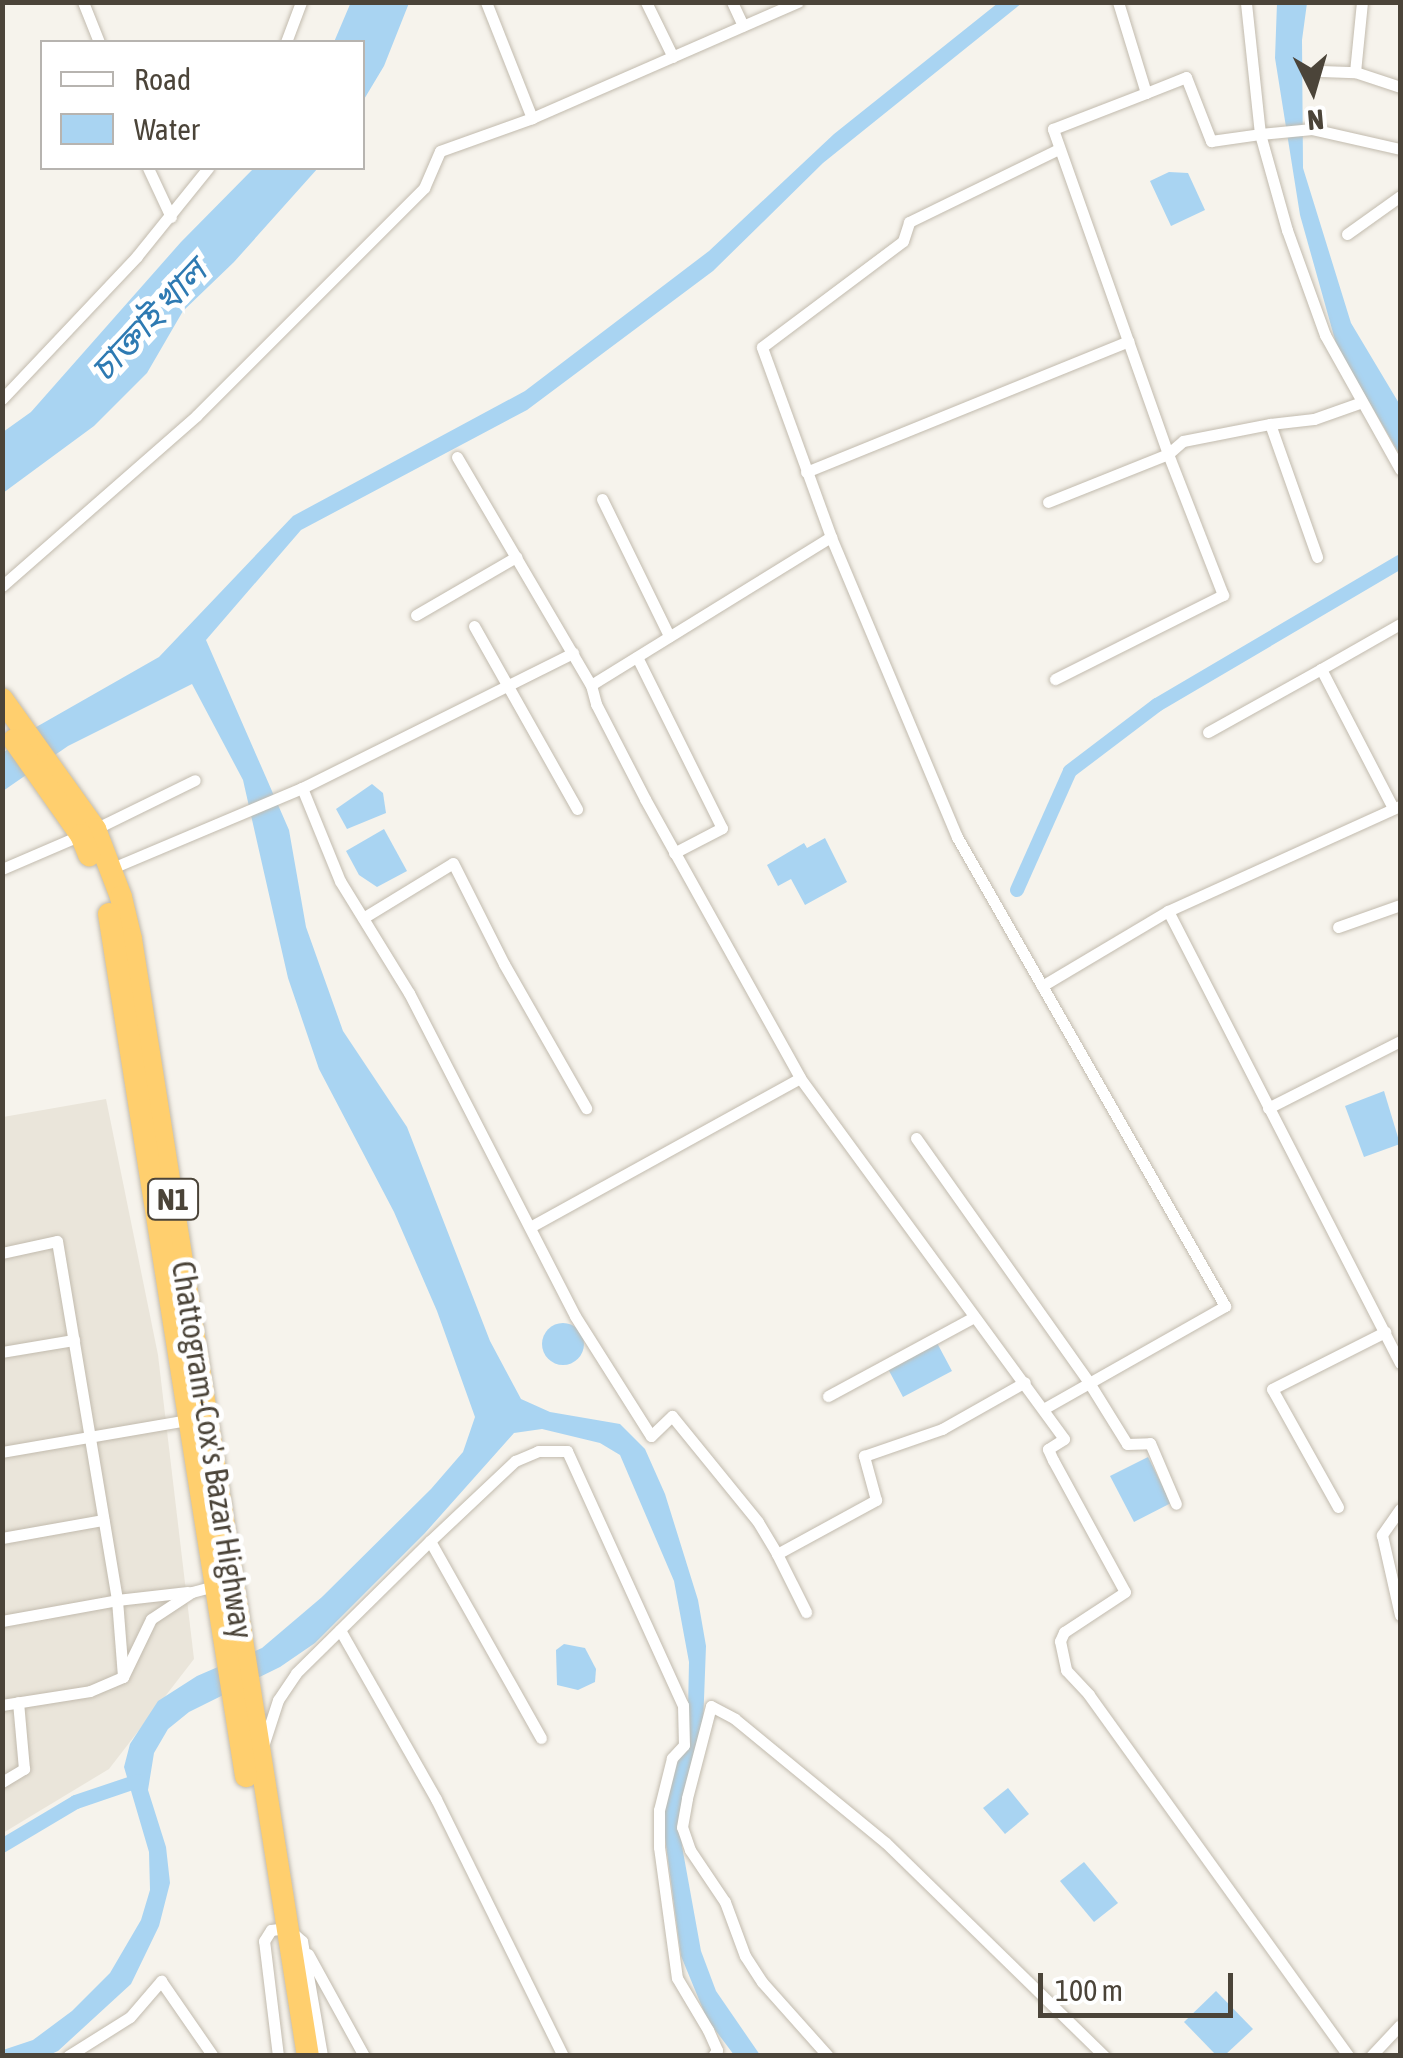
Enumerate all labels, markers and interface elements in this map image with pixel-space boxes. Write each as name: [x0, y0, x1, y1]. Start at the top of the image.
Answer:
legend: [40, 40, 365, 170]
north arrow: [1263, 40, 1363, 140]
text: Road: [134, 62, 191, 96]
text: N: [1306, 103, 1325, 137]
text: Water: [134, 112, 200, 146]
water label: চাক্তাই খাল: [81, 251, 215, 389]
road number: N1: [146, 1174, 200, 1224]
street label: Chattogram-Cox's Bazar Highway: [163, 1258, 261, 1642]
scale bar: [1043, 1953, 1238, 2015]
text: 100 m: [1055, 1973, 1123, 2007]

